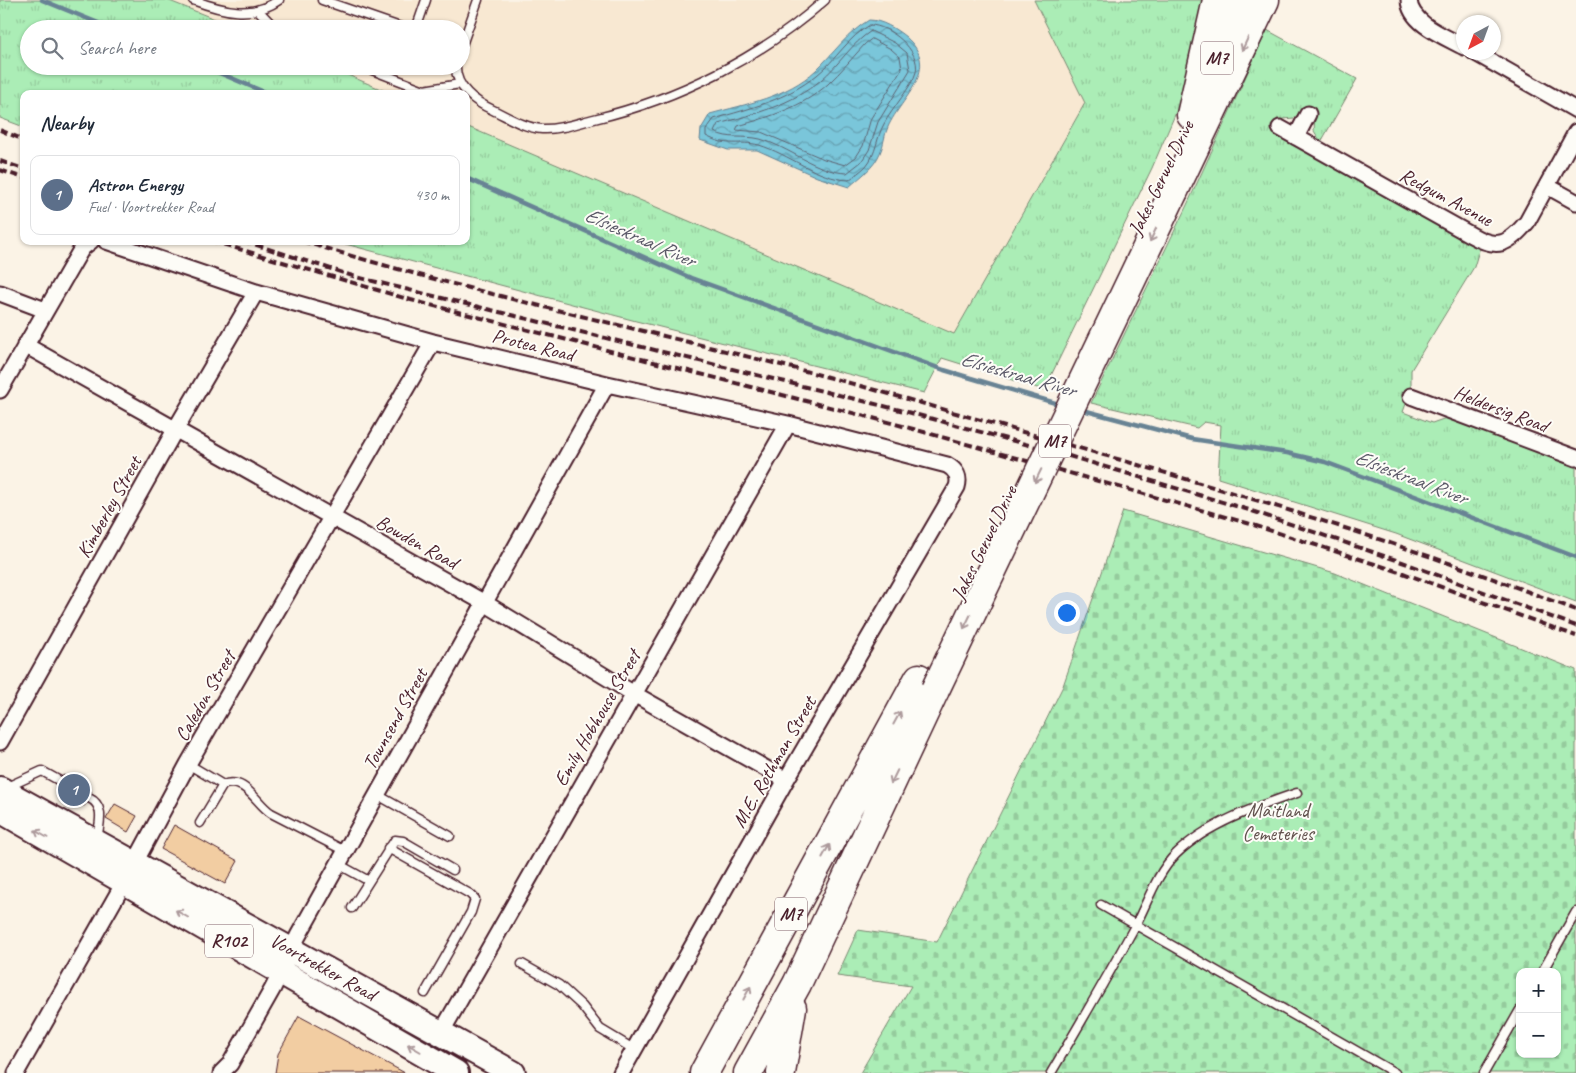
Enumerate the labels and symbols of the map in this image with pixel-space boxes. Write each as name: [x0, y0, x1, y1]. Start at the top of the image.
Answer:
north arrow: [1456, 15, 1501, 60]
one-way arrow: [1239, 36, 1249, 51]
road number: M7: [1201, 42, 1233, 74]
street label: Jakes Gerwel Drive: [1122, 115, 1200, 240]
street label: Redgum Avenue: [1395, 162, 1498, 233]
water label: Elsieskraal River: [581, 201, 702, 274]
one-way arrow: [1148, 227, 1158, 242]
street label: Protea Road: [490, 323, 579, 368]
water label: Elsieskraal River: [958, 345, 1082, 404]
street label: Heldersig Road: [1450, 380, 1555, 440]
road number: M7: [1039, 424, 1071, 458]
water label: Elsieskraal River: [1351, 444, 1474, 511]
street label: Kimberley Street: [71, 450, 148, 562]
one-way arrow: [1033, 468, 1042, 483]
street label: Jakes Gerwel Drive: [945, 480, 1023, 605]
street label: Bowden Road: [372, 509, 465, 576]
your location: [1054, 600, 1080, 626]
one-way arrow: [962, 615, 972, 630]
street label: Caledon Street: [169, 643, 243, 746]
street label: Emily Hobhouse Street: [548, 643, 648, 790]
street label: Townsend Street: [357, 662, 434, 774]
street label: M.E. Rothman Street: [726, 690, 823, 832]
one-way arrow: [892, 711, 902, 726]
one-way arrow: [888, 769, 898, 784]
pin: 1: [58, 771, 90, 809]
park label: Maitland Cemeteries: [1242, 798, 1316, 846]
one-way arrow: [35, 828, 49, 838]
one-way arrow: [821, 844, 831, 858]
road number: M7: [775, 898, 807, 931]
one-way arrow: [176, 909, 190, 919]
road number: R102: [205, 924, 253, 958]
street label: Voortrekker Road: [265, 928, 383, 1008]
one-way arrow: [743, 986, 753, 1001]
one-way arrow: [407, 1043, 421, 1053]

